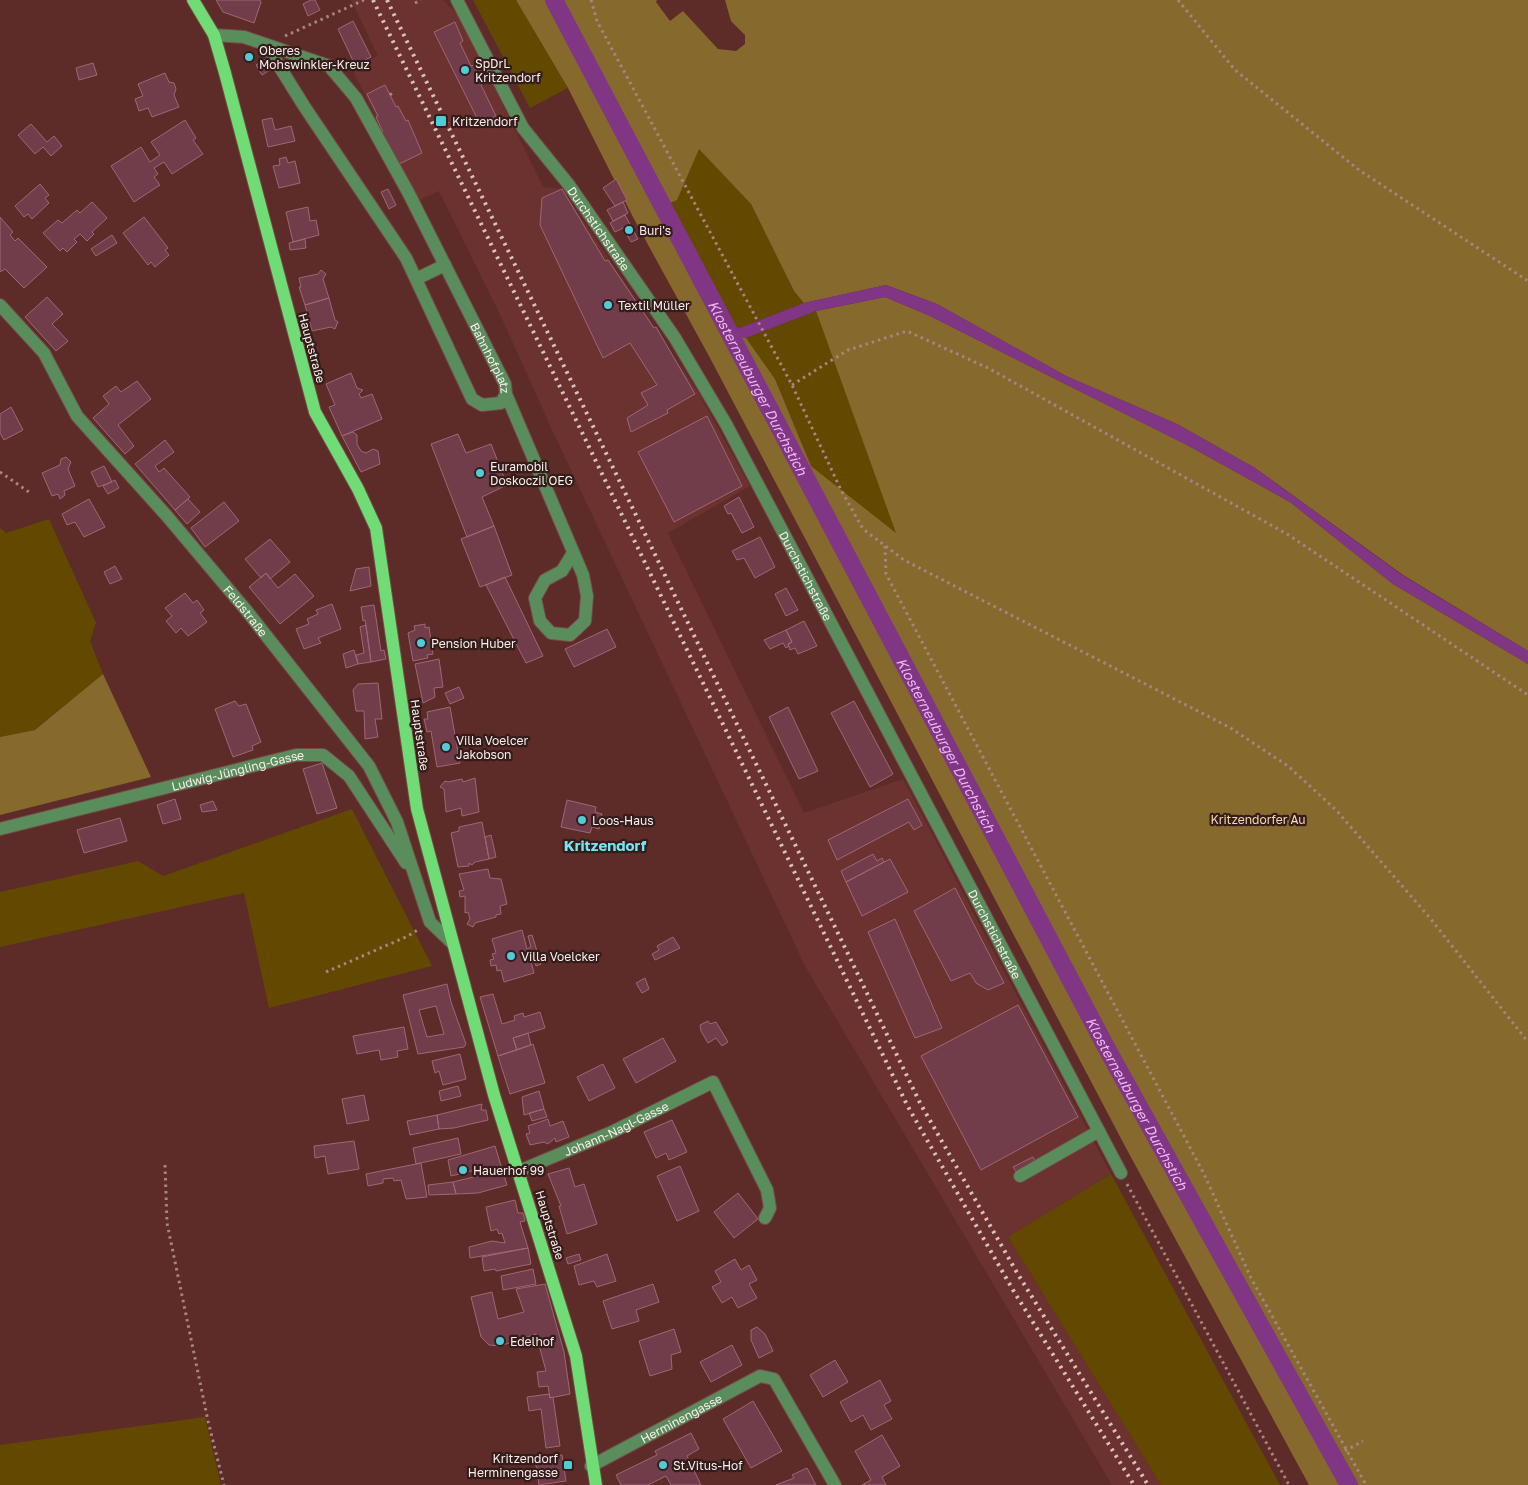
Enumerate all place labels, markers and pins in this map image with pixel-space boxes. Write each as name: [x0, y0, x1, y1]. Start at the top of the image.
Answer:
place label: Oberes Mohswinkler-Kreuz: [259, 43, 370, 72]
marker: Oberes Mohswinkler-Kreuz: [243, 51, 255, 63]
place label: SpDrL Kritzendorf: [475, 56, 541, 85]
marker: SpDrL Kritzendorf: [459, 64, 471, 76]
marker: Kritzendorf: [434, 114, 448, 128]
place label: Kritzendorf: [452, 114, 518, 129]
place label: Buri's: [639, 223, 671, 238]
marker: Buri's: [623, 224, 635, 236]
place label: Textil Müller: [618, 298, 690, 313]
marker: Textil Müller: [602, 299, 614, 311]
place label: Euramobil Doskoczil OEG: [490, 459, 573, 488]
marker: Euramobil Doskoczil OEG: [474, 467, 486, 479]
place label: Pension Huber: [431, 636, 516, 651]
marker: Pension Huber: [415, 637, 427, 649]
place label: Villa Voelcer Jakobson: [456, 733, 528, 762]
marker: Villa Voelcer Jakobson: [440, 741, 452, 753]
place label: Loos-Haus: [592, 813, 654, 828]
marker: Loos-Haus: [576, 814, 588, 826]
place label: Villa Voelcker: [521, 949, 600, 964]
marker: Villa Voelcker: [505, 950, 517, 962]
place label: Hauerhof 99: [473, 1163, 544, 1178]
marker: Hauerhof 99: [457, 1164, 469, 1176]
place label: Edelhof: [510, 1334, 555, 1349]
marker: Edelhof: [494, 1335, 506, 1347]
place label: Kritzendorf Herminengasse: [468, 1451, 559, 1480]
place label: St.Vitus-Hof: [673, 1458, 743, 1473]
marker: Kritzendorf Herminengasse: [562, 1459, 574, 1471]
marker: St.Vitus-Hof: [657, 1459, 669, 1471]

